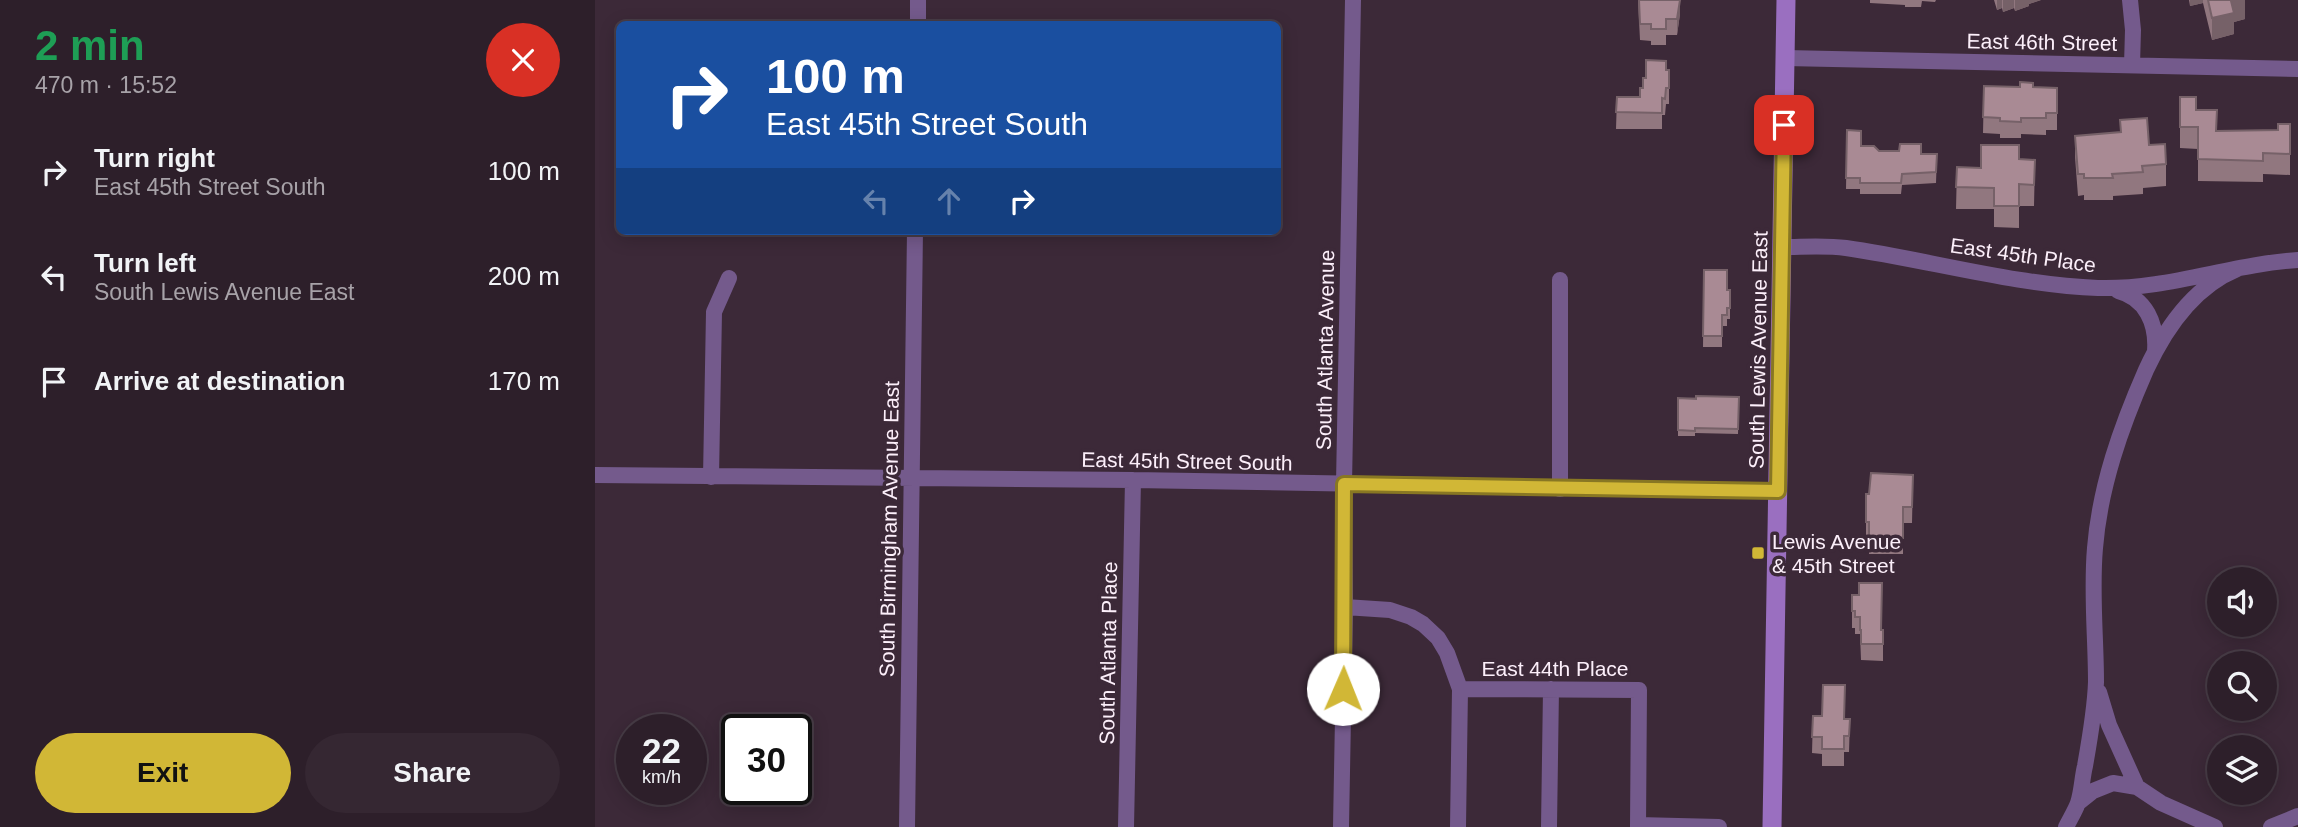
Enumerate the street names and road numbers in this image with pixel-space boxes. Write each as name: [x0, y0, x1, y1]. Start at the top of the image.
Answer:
street label: East 46th Street: [1967, 29, 2118, 55]
street label: South Lewis Avenue East: [1744, 231, 1772, 469]
street label: East 45th Place: [1949, 233, 2097, 277]
street label: South Atlanta Avenue: [1312, 250, 1338, 450]
street label: South Birmingham Avenue East: [875, 381, 903, 677]
street label: East 45th Street South: [1081, 448, 1293, 474]
street label: South Atlanta Place: [1095, 561, 1121, 745]
street label: East 44th Place: [1481, 657, 1629, 680]

